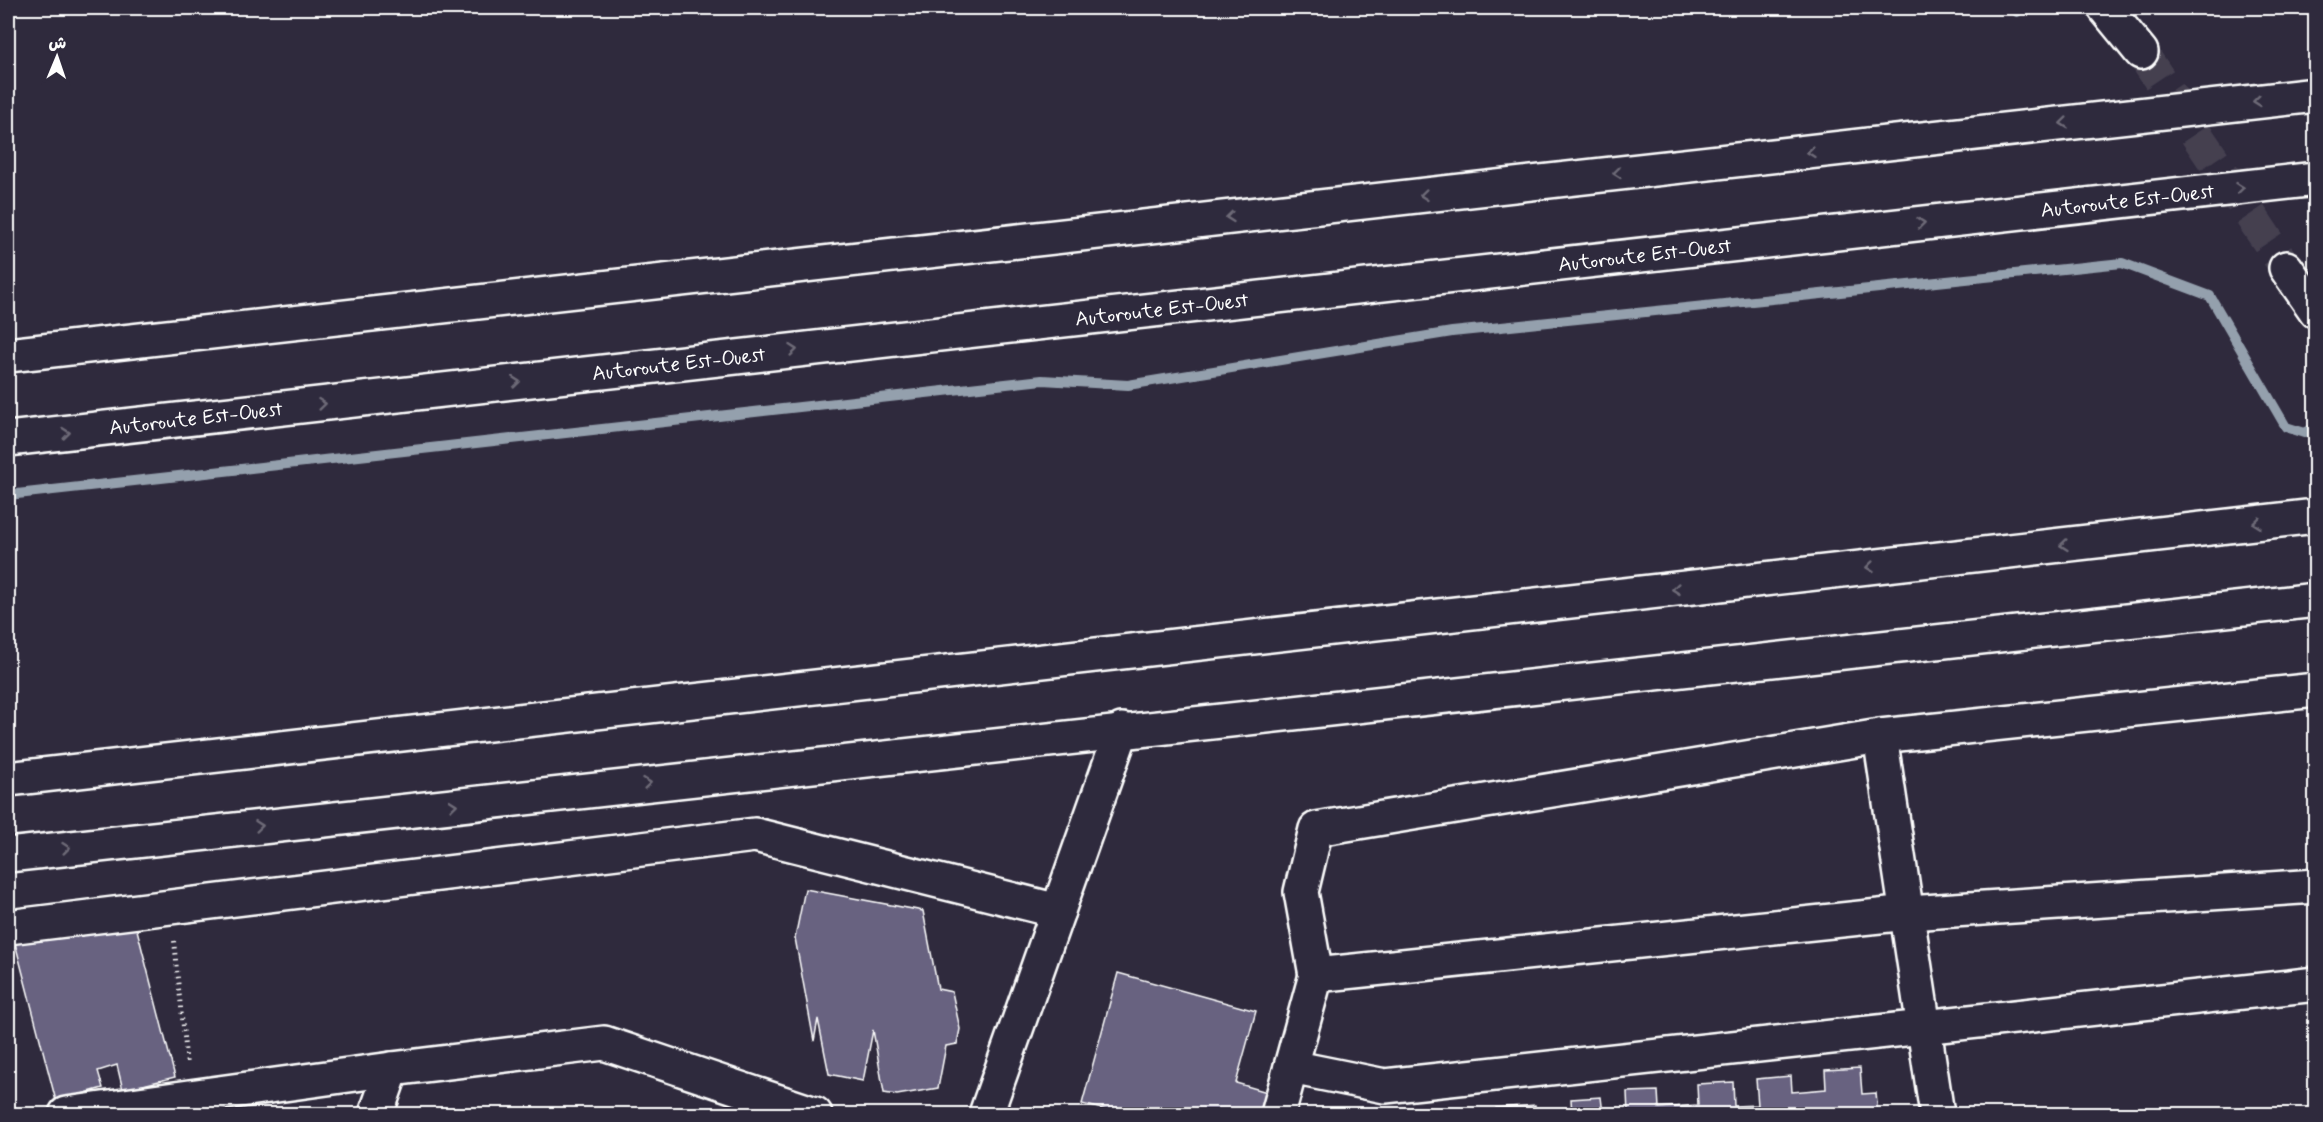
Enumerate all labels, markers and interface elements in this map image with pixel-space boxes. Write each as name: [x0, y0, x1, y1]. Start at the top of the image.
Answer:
north arrow: [27, 27, 87, 87]
text: ش: [48, 33, 67, 54]
one-way arrow: [2253, 94, 2262, 107]
one-way arrow: [2059, 116, 2068, 129]
one-way arrow: [1807, 145, 1816, 157]
one-way arrow: [1613, 167, 1622, 179]
street label: Autoroute Est-Ouest: [2039, 178, 2216, 225]
one-way arrow: [2236, 182, 2245, 194]
one-way arrow: [1419, 188, 1428, 201]
one-way arrow: [1225, 210, 1234, 223]
one-way arrow: [1917, 217, 1926, 230]
street label: Autoroute Est-Ouest: [1556, 232, 1734, 279]
street label: Autoroute Est-Ouest: [1074, 286, 1251, 334]
street label: Autoroute Est-Ouest: [591, 341, 768, 388]
one-way arrow: [788, 345, 798, 357]
one-way arrow: [511, 376, 520, 389]
street label: Autoroute Est-Ouest: [108, 395, 285, 443]
one-way arrow: [317, 398, 327, 410]
one-way arrow: [61, 427, 70, 439]
one-way arrow: [2253, 516, 2262, 528]
one-way arrow: [2059, 538, 2068, 550]
one-way arrow: [1865, 560, 1874, 573]
one-way arrow: [1672, 582, 1681, 595]
one-way arrow: [642, 777, 652, 790]
one-way arrow: [449, 799, 458, 811]
one-way arrow: [255, 821, 264, 833]
one-way arrow: [61, 842, 70, 855]

